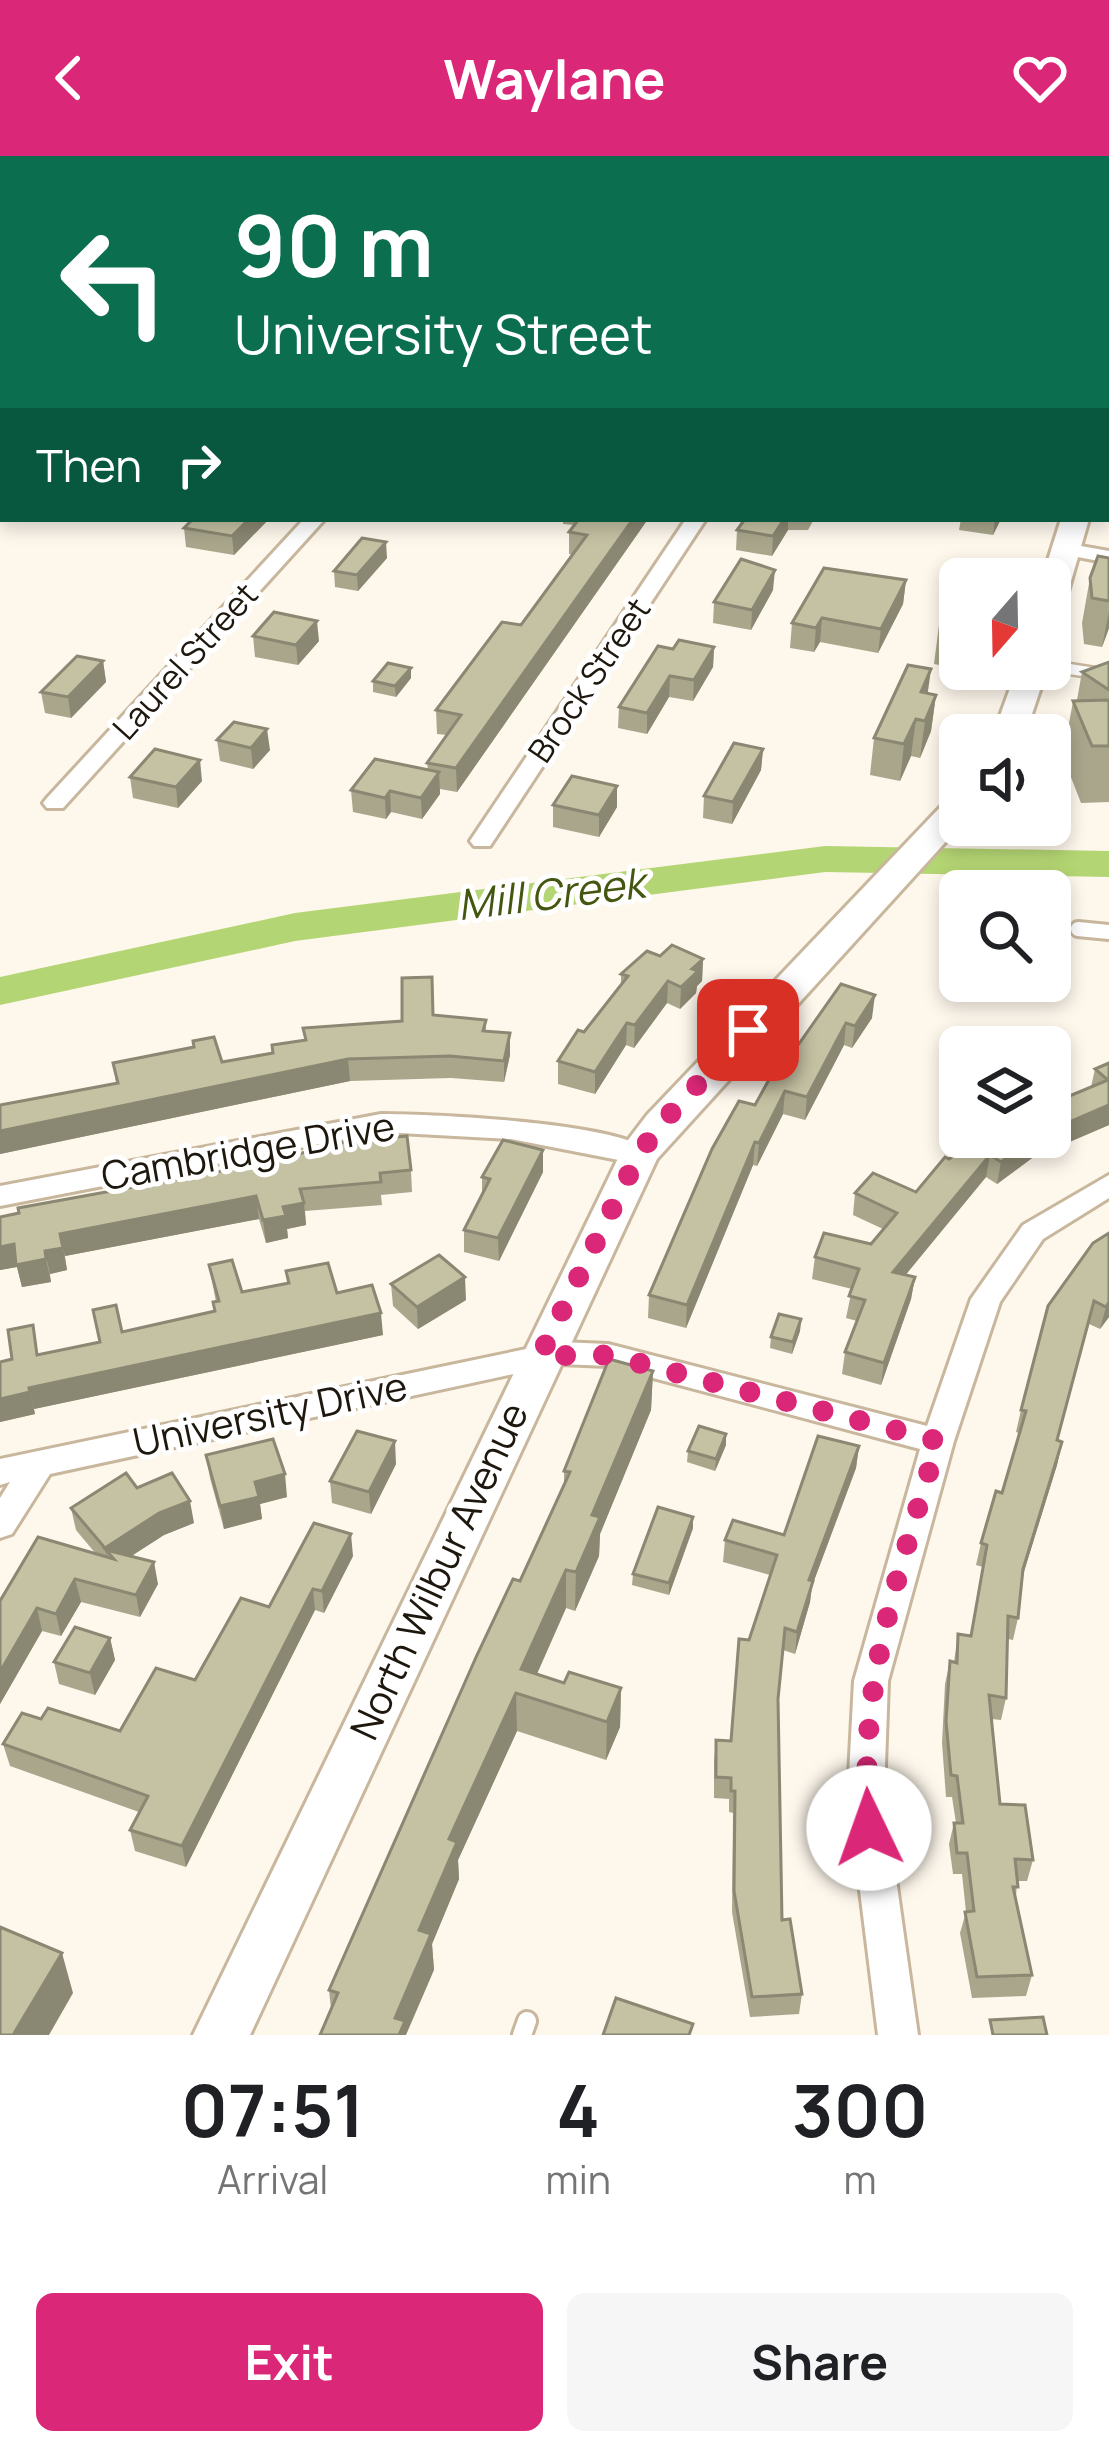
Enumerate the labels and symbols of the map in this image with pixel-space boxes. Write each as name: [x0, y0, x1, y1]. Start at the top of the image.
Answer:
north arrow: [939, 558, 1071, 690]
street label: Laurel Street: [102, 572, 267, 749]
street label: Brock Street: [517, 589, 660, 771]
water label: Mill Creek: [454, 852, 653, 933]
pin: [697, 979, 799, 1081]
street label: Cambridge Drive: [97, 1098, 399, 1202]
street label: University Drive: [128, 1358, 412, 1468]
street label: North Wilbur Avenue: [336, 1393, 540, 1748]
position arrow: [806, 1765, 932, 1891]

